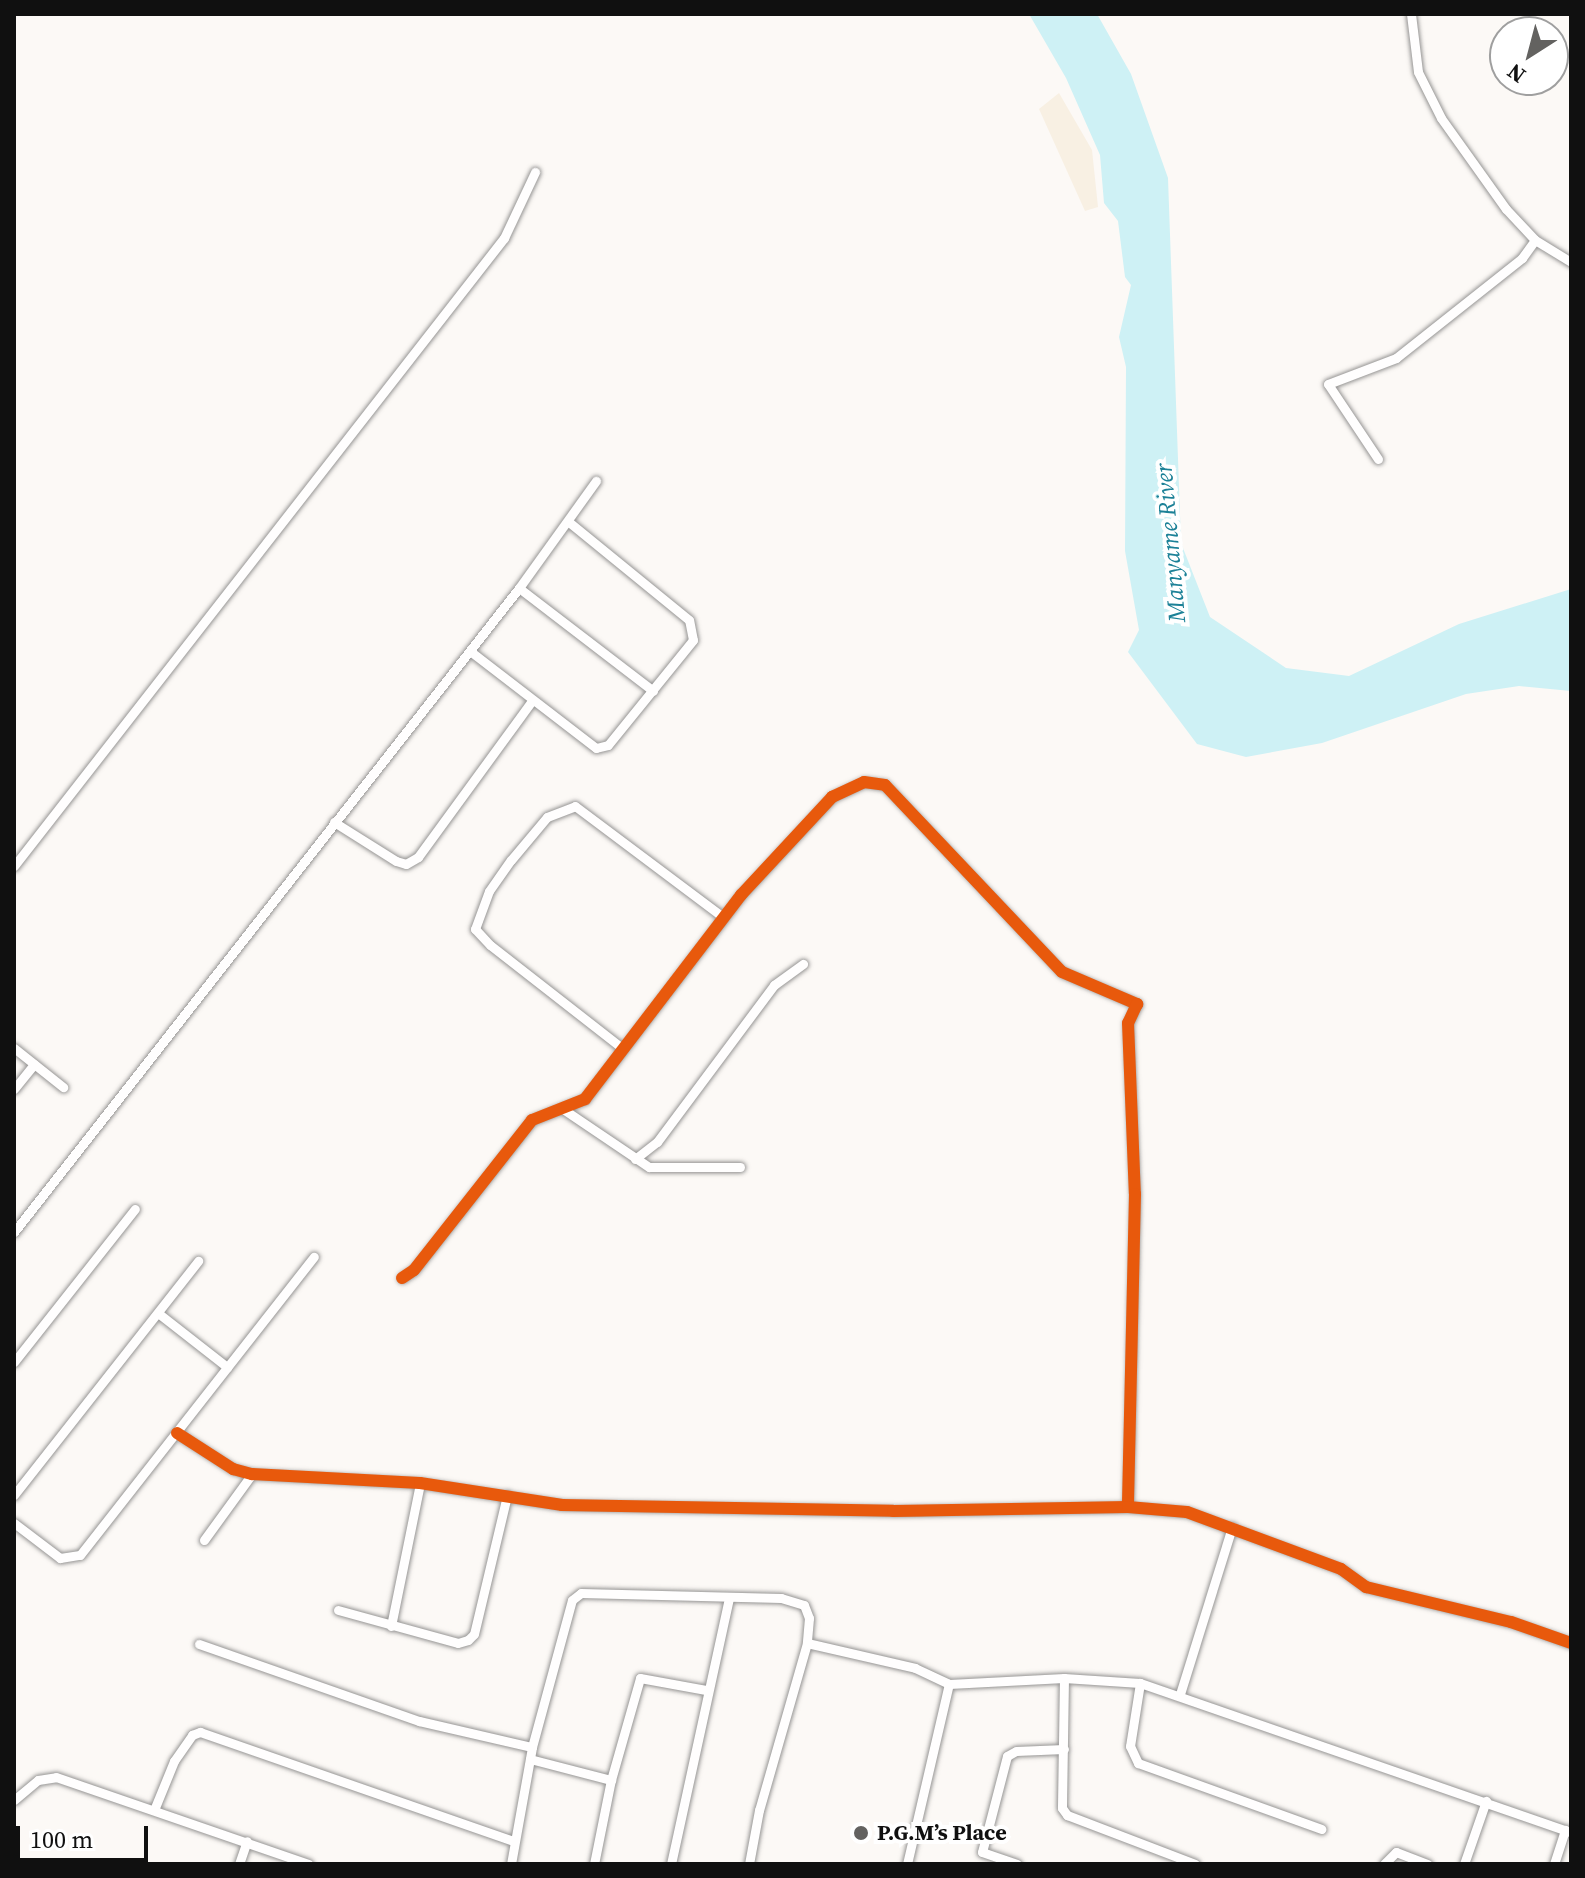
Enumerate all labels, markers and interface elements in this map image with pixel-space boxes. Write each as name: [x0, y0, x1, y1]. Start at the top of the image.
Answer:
north arrow: [1489, 16, 1569, 96]
text: N: [1501, 57, 1531, 91]
water label: Manyame River: [1149, 462, 1191, 624]
scale bar: [20, 1810, 152, 1860]
place label: P.G.M’s Place: [877, 1820, 1007, 1846]
text: 100 m: [30, 1823, 93, 1856]
marker: P.G.M’s Place: [852, 1824, 870, 1842]

